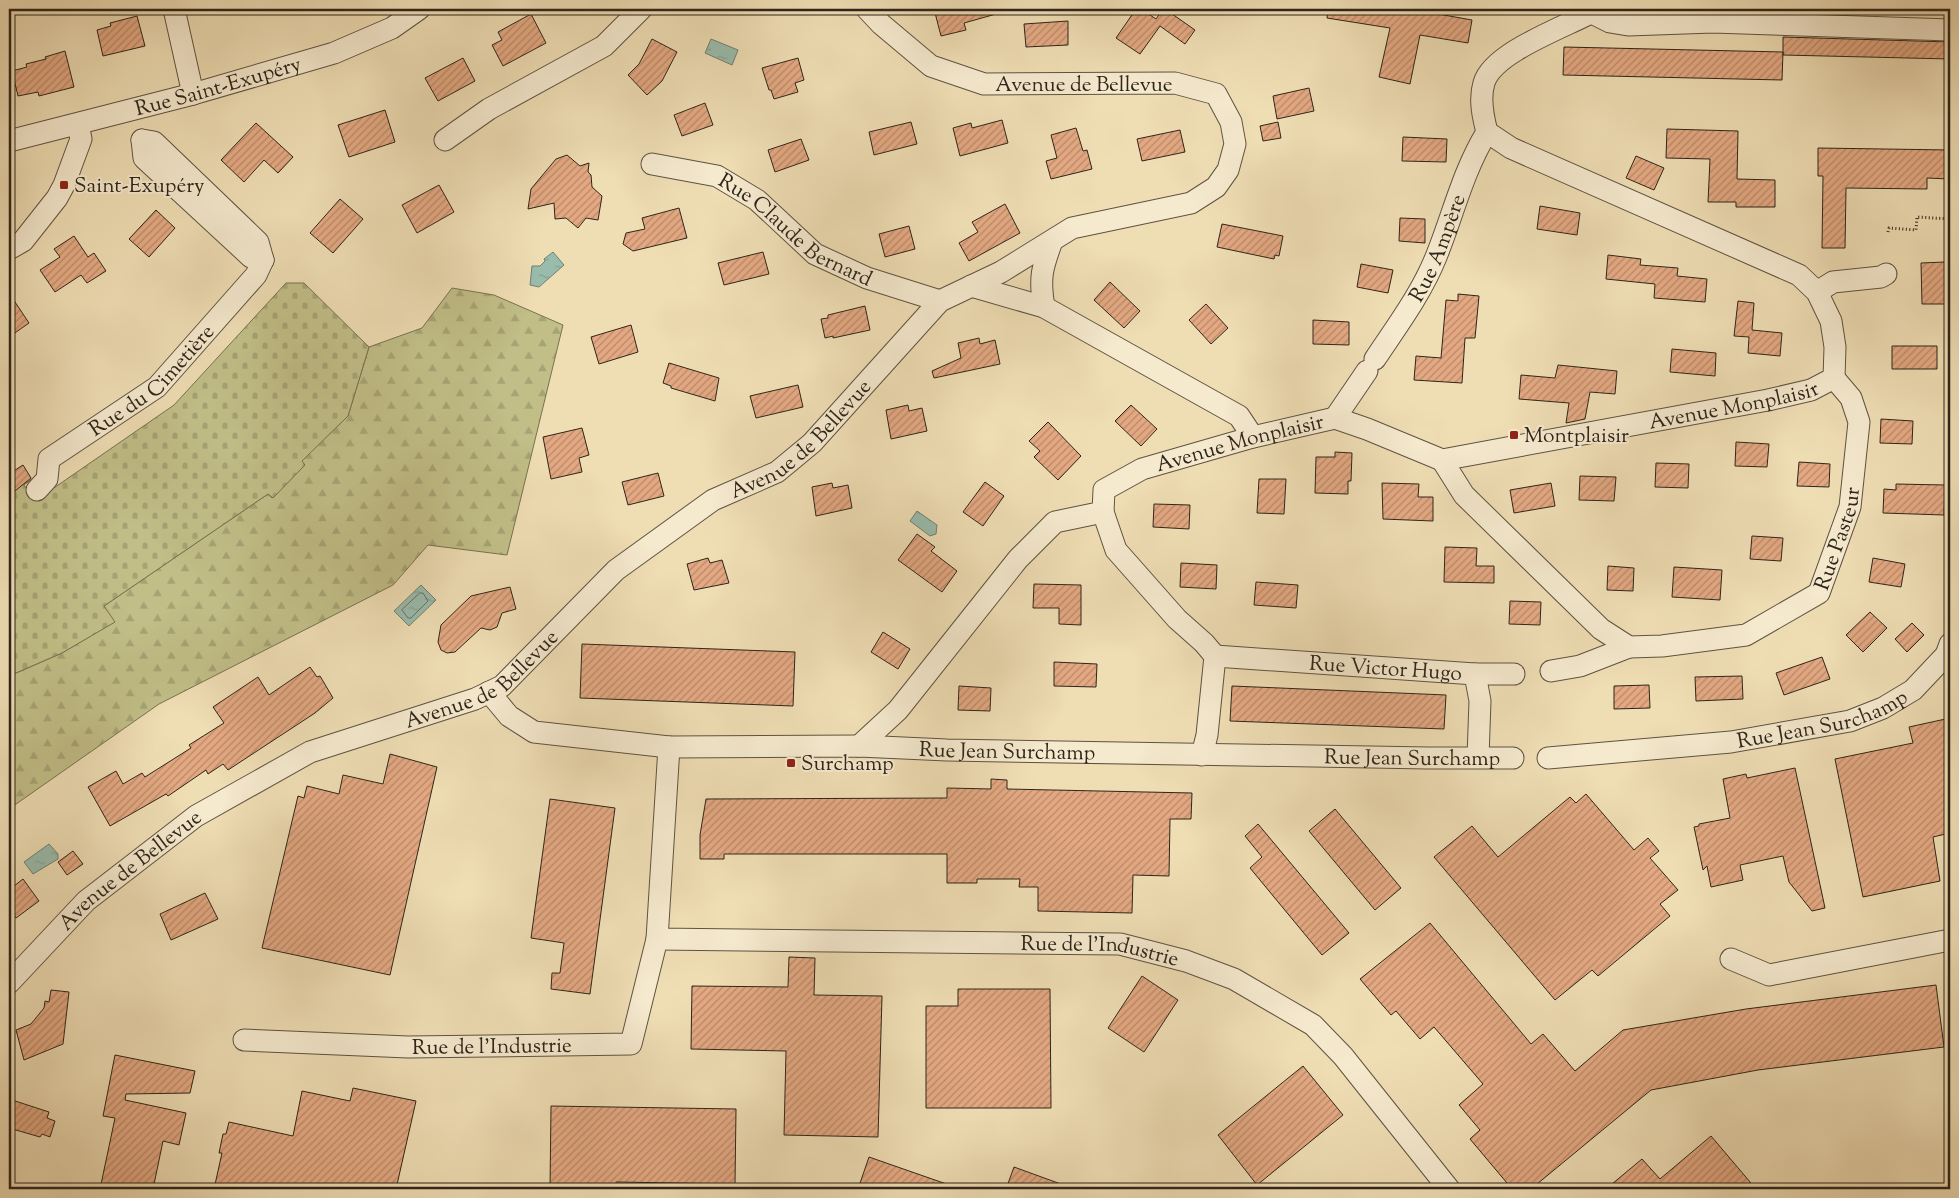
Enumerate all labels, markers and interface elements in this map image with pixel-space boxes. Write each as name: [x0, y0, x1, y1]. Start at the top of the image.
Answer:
street label: Rue Saint-Exupéry: [132, 50, 306, 125]
street label: Avenue de Bellevue: [995, 71, 1173, 101]
street label: Rue Claude Bernard: [712, 167, 877, 295]
place label: Saint-Exupéry: [74, 172, 205, 202]
marker: Saint-Exupéry: [58, 179, 70, 191]
street label: Rue Ampère: [1403, 191, 1474, 308]
street label: Rue du Cimetière: [84, 319, 223, 445]
street label: Avenue de Bellevue: [726, 374, 879, 508]
street label: Avenue Monplaisir: [1647, 375, 1825, 439]
street label: Avenue Monplaisir: [1153, 408, 1327, 481]
place label: Montplaisir: [1524, 422, 1629, 452]
marker: Montplaisir: [1508, 429, 1520, 441]
street label: Rue Pasteur: [1808, 486, 1869, 595]
street label: Avenue de Bellevue: [401, 624, 566, 738]
street label: Rue Victor Hugo: [1308, 650, 1463, 690]
street label: Rue Jean Surchamp: [1735, 683, 1914, 758]
street label: Rue Jean Surchamp: [918, 736, 1095, 769]
street label: Rue Jean Surchamp: [1324, 743, 1500, 775]
place label: Surchamp: [801, 750, 894, 780]
marker: Surchamp: [785, 757, 797, 769]
street label: Avenue de Bellevue: [52, 804, 209, 938]
street label: Rue de l'Industrie: [1020, 930, 1182, 976]
street label: Rue de l'Industrie: [412, 1032, 572, 1064]

